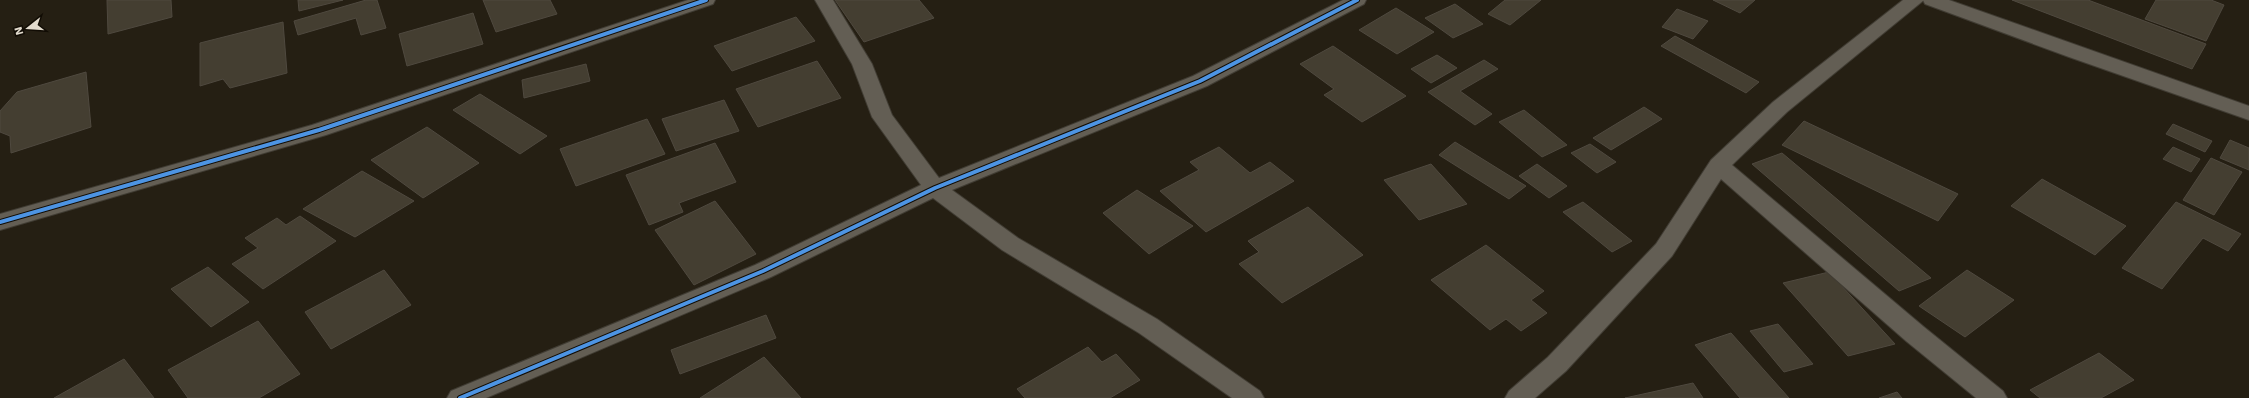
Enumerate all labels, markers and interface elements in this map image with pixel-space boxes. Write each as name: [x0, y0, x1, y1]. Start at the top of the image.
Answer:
north arrow: [8, 8, 48, 48]
text: N: [12, 25, 26, 37]

